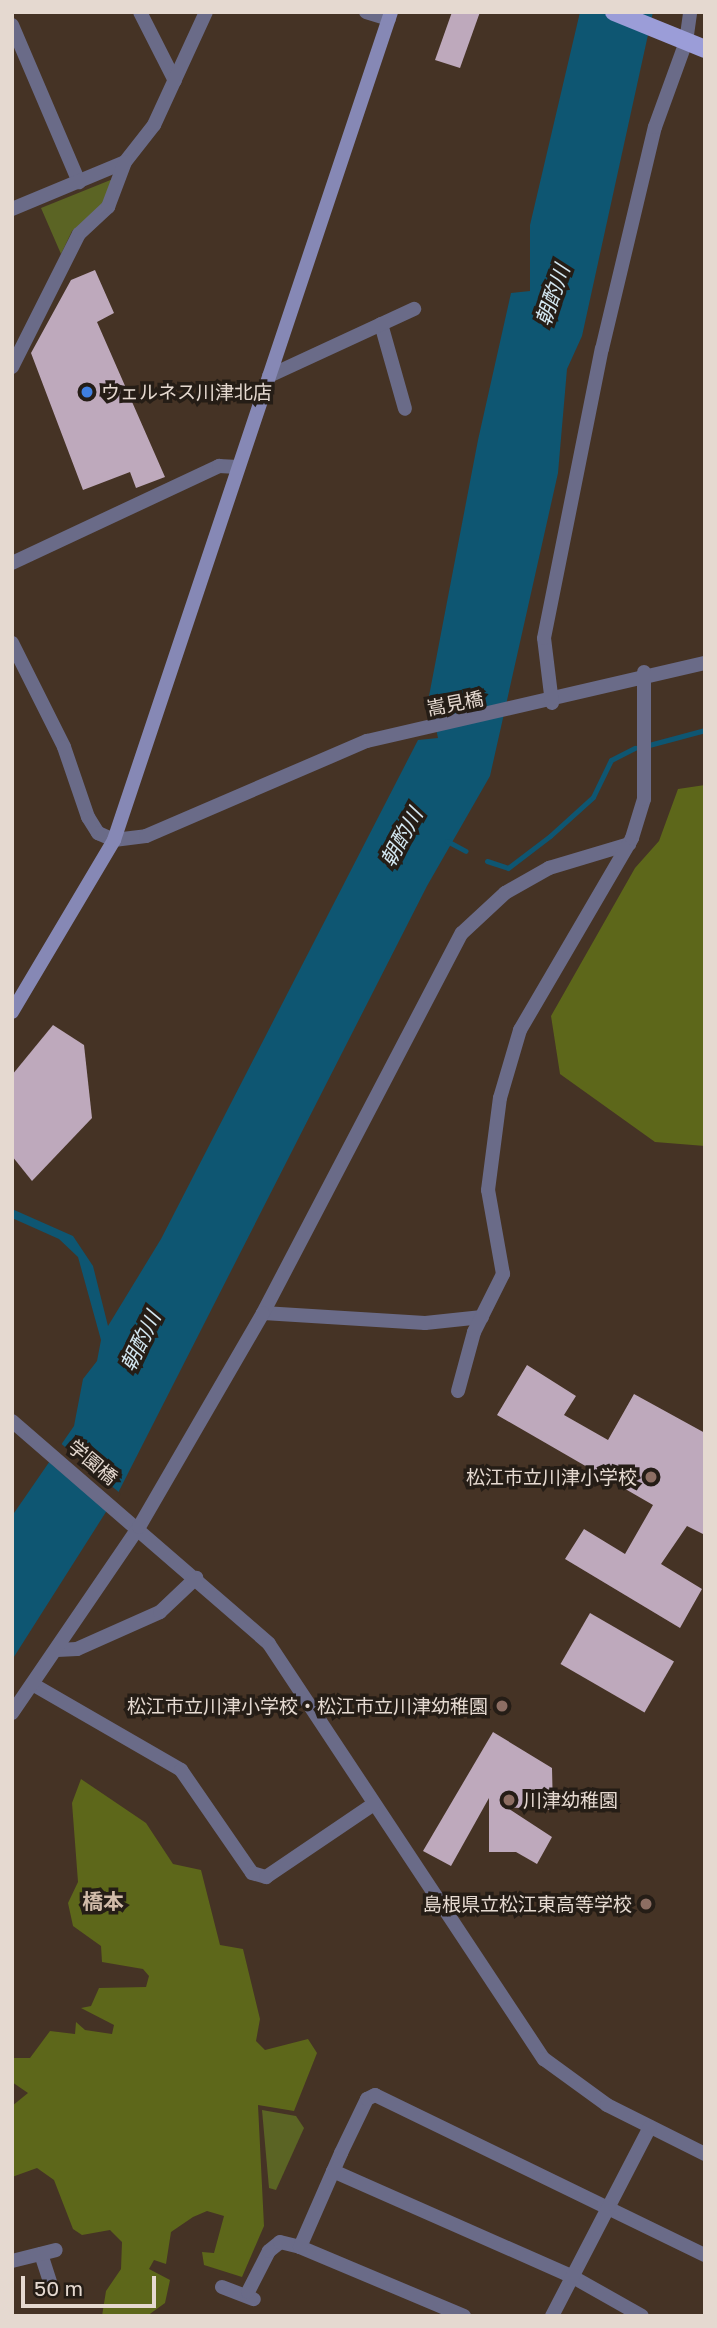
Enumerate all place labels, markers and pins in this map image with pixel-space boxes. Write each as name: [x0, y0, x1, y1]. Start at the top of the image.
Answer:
place label: ウェルネス川津北店: [101, 381, 272, 403]
marker: ウェルネス川津北店: [79, 384, 95, 400]
place label: 松江市立川津小学校: [466, 1466, 637, 1488]
marker: 松江市立川津小学校: [643, 1469, 659, 1485]
place label: 松江市立川津小学校・松江市立川津幼稚園: [127, 1695, 488, 1717]
marker: 松江市立川津小学校・松江市立川津幼稚園: [494, 1698, 510, 1714]
place label: 川津幼稚園: [523, 1789, 618, 1811]
marker: 川津幼稚園: [501, 1792, 517, 1808]
place label: 島根県立松江東高等学校: [423, 1893, 632, 1915]
marker: 島根県立松江東高等学校: [638, 1896, 654, 1912]

